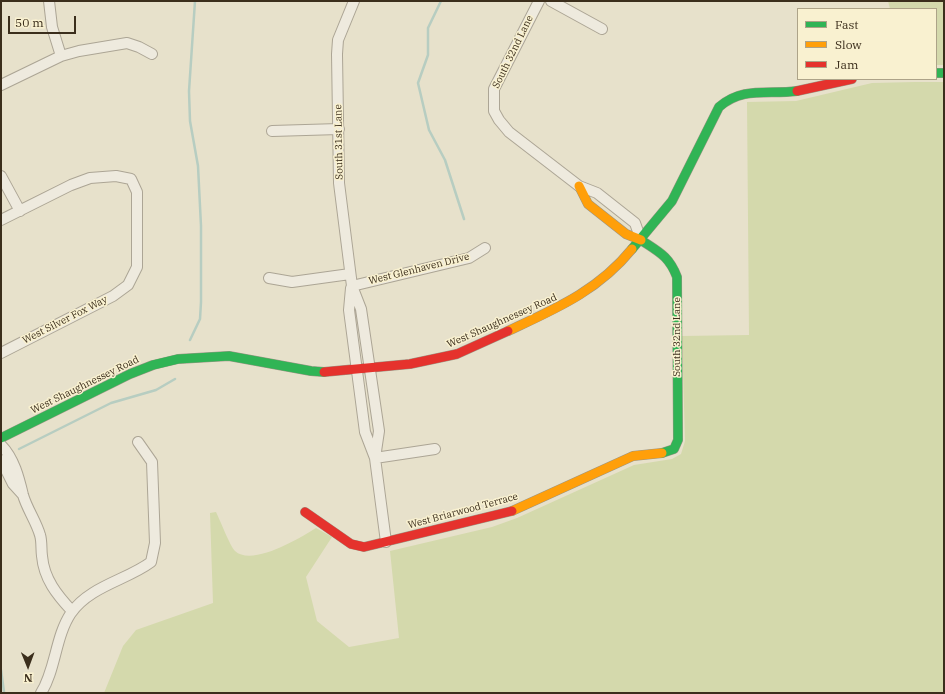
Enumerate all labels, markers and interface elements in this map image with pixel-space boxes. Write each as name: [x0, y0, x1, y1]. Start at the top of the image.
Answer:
scale bar: [10, 8, 78, 34]
legend: [797, 8, 937, 80]
street label: South 32nd Lane: [490, 14, 536, 90]
text: 50 m: [15, 15, 44, 30]
text: Fast: [835, 17, 859, 32]
text: Slow: [835, 37, 862, 52]
text: Jam: [835, 57, 858, 72]
street label: South 31st Lane: [332, 104, 346, 180]
street label: West Glenhaven Drive: [367, 251, 471, 287]
street label: West Shaughnessey Road: [445, 291, 559, 351]
street label: West Silver Fox Way: [21, 293, 109, 347]
street label: South 32nd Lane: [671, 297, 683, 377]
street label: West Shaughnessey Road: [29, 354, 141, 416]
street label: West Briarwood Terrace: [407, 491, 519, 531]
north arrow: [8, 646, 48, 686]
text: N: [24, 671, 33, 685]

